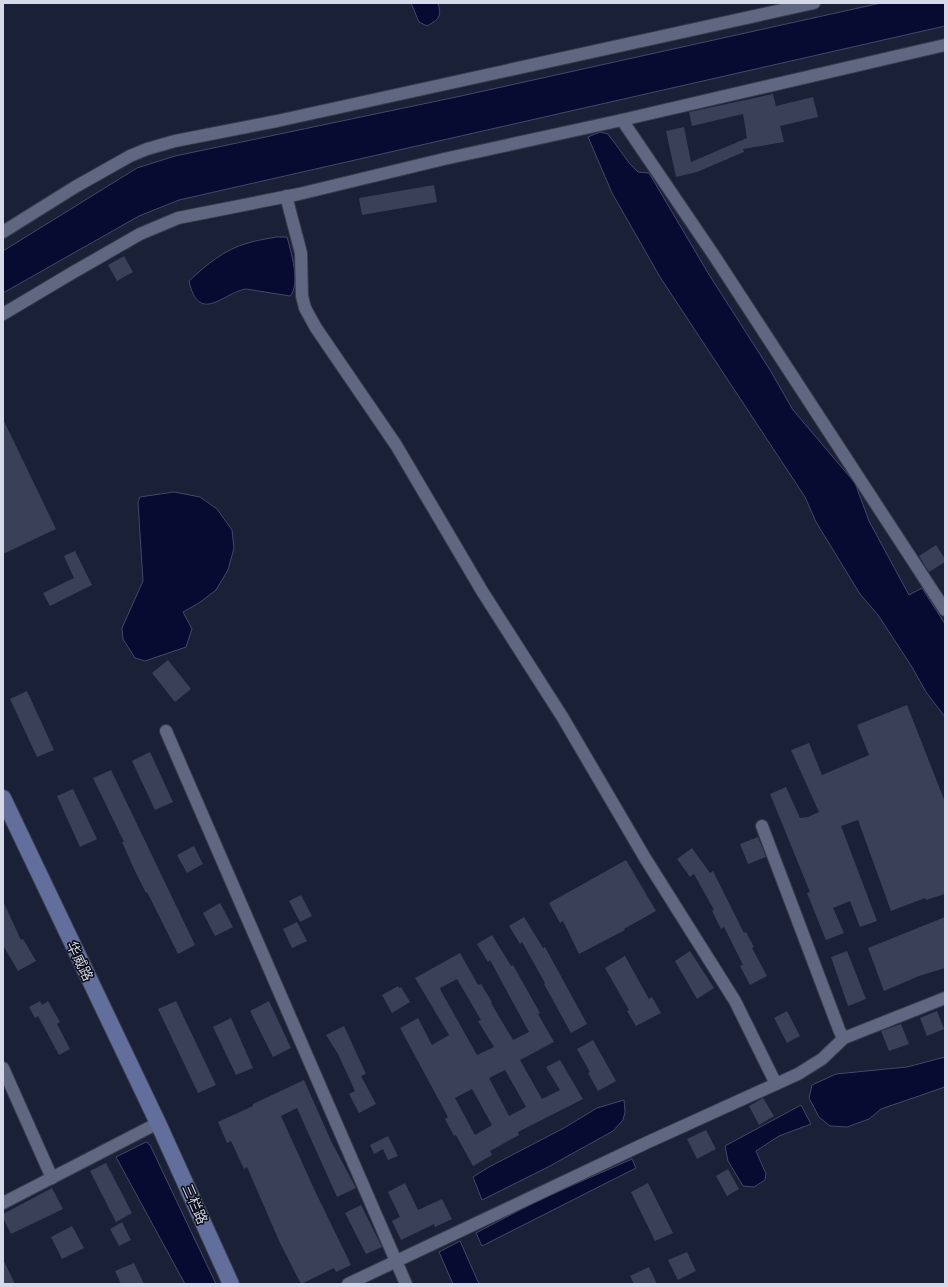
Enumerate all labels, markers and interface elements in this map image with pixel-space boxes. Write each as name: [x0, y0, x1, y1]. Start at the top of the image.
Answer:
street label: 华威路: [63, 938, 97, 984]
street label: 三栏路: [178, 1181, 212, 1227]

